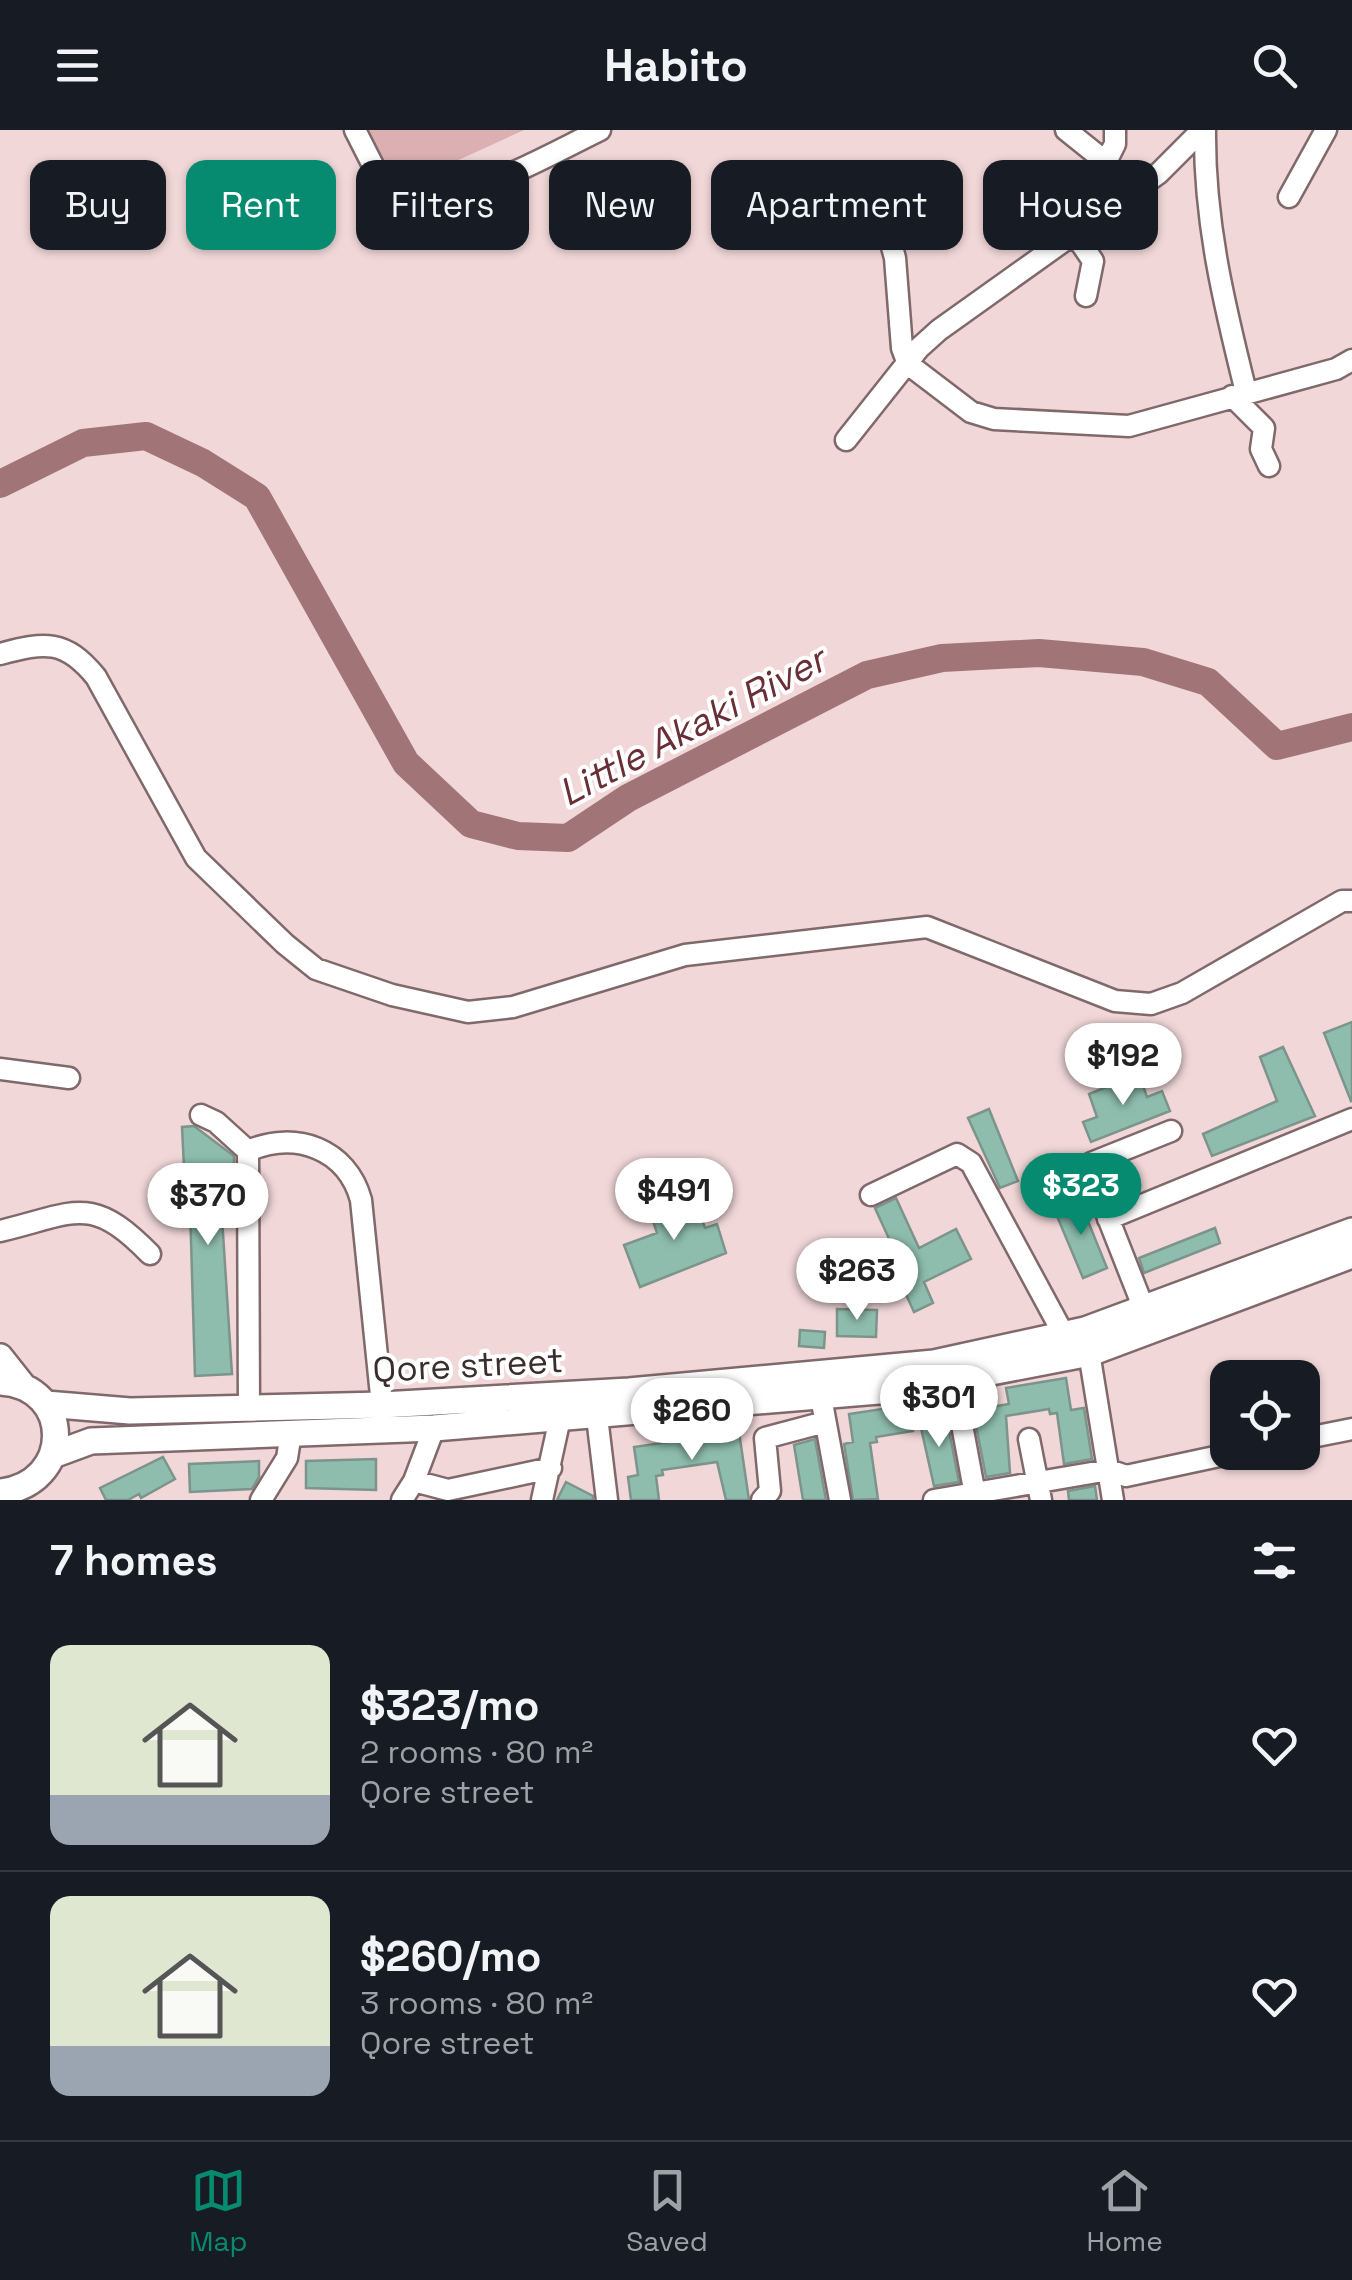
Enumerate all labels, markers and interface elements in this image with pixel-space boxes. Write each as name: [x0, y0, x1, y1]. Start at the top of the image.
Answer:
text: Habito: [604, 37, 748, 94]
icon: menu: [50, 38, 105, 93]
icon: search: [1247, 38, 1302, 93]
chip: Buy: [30, 160, 166, 250]
chip: Rent: [186, 160, 336, 250]
chip: Filters: [356, 160, 529, 250]
chip: New: [549, 160, 691, 250]
chip: Apartment: [711, 160, 963, 250]
chip: House: [983, 160, 1158, 250]
water label: Little Akaki River: [550, 634, 837, 817]
pin: $192: [1064, 1023, 1182, 1108]
text: $192: [1087, 1035, 1159, 1075]
pin: $323: [1022, 1153, 1140, 1238]
pin: $491: [615, 1158, 733, 1243]
pin: $370: [149, 1163, 267, 1248]
text: $323: [1042, 1165, 1120, 1205]
text: $491: [637, 1170, 711, 1210]
text: $370: [169, 1175, 247, 1215]
pin: $263: [798, 1238, 916, 1323]
text: $263: [818, 1250, 896, 1290]
street label: Qore street: [372, 1338, 564, 1392]
map controls: [1210, 1360, 1320, 1470]
button: locate: [1210, 1360, 1320, 1470]
pin: $301: [880, 1365, 998, 1450]
text: $301: [902, 1377, 976, 1417]
pin: $260: [633, 1378, 751, 1463]
text: $260: [653, 1390, 731, 1430]
icon: filters: [1247, 1533, 1302, 1588]
text: 7 homes: [50, 1534, 218, 1587]
text: $323/mo: [360, 1679, 539, 1732]
icon: home: [130, 1685, 250, 1805]
icon: heart: [1247, 1718, 1302, 1773]
text: 2 rooms · 80 m²: [360, 1732, 593, 1772]
text: Qore street: [360, 1772, 535, 1812]
text: $260/mo: [360, 1930, 541, 1983]
icon: home: [130, 1936, 250, 2056]
icon: heart: [1247, 1969, 1302, 2024]
text: 3 rooms · 80 m²: [360, 1983, 593, 2023]
text: Qore street: [360, 2023, 535, 2063]
tab: Map: [189, 2163, 248, 2259]
tab: Saved: [626, 2163, 708, 2259]
tab: Home: [1086, 2163, 1163, 2259]

